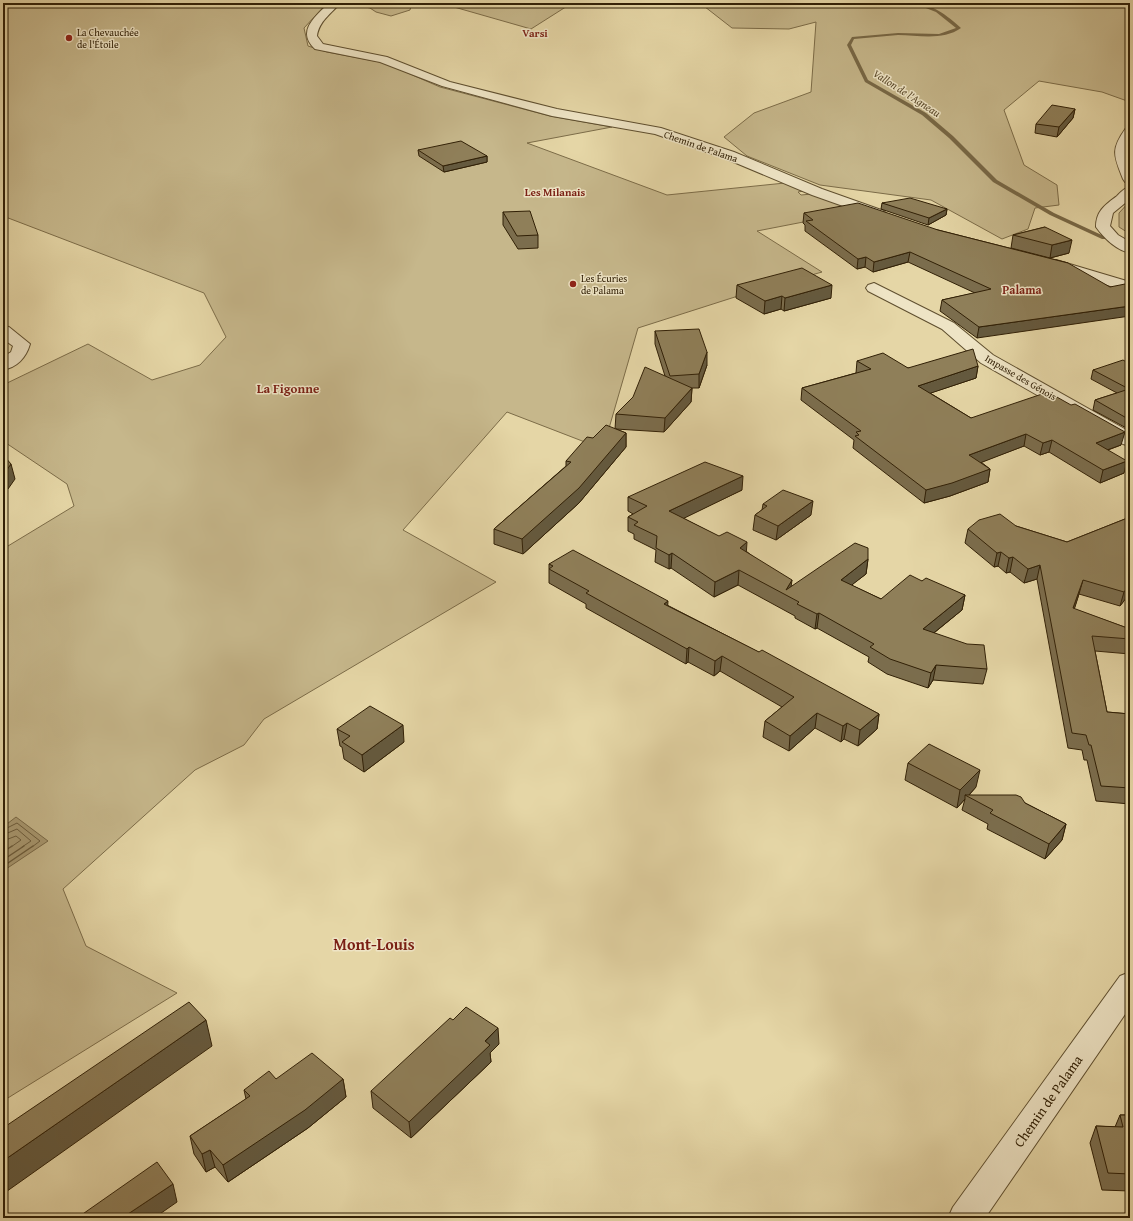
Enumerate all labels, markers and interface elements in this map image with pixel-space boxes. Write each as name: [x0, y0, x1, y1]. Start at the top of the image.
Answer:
place label: La Chevauchée de l'Étoile: [77, 25, 139, 52]
district label: Varsi: [522, 25, 548, 41]
marker: La Chevauchée de l'Étoile: [64, 33, 74, 43]
water label: Vallon de l'Agneau: [870, 65, 944, 121]
street label: Chemin de Palama: [662, 127, 740, 166]
district label: Les Milanais: [525, 184, 586, 200]
place label: Les Écuries de Palama: [581, 271, 627, 298]
marker: Les Écuries de Palama: [568, 279, 578, 289]
district label: Palama: [1002, 281, 1043, 298]
street label: Impasse des Génois: [982, 351, 1059, 404]
district label: La Figonne: [257, 379, 319, 398]
district label: Mont-Louis: [333, 932, 415, 956]
street label: Chemin de Palama: [1009, 1051, 1087, 1151]

